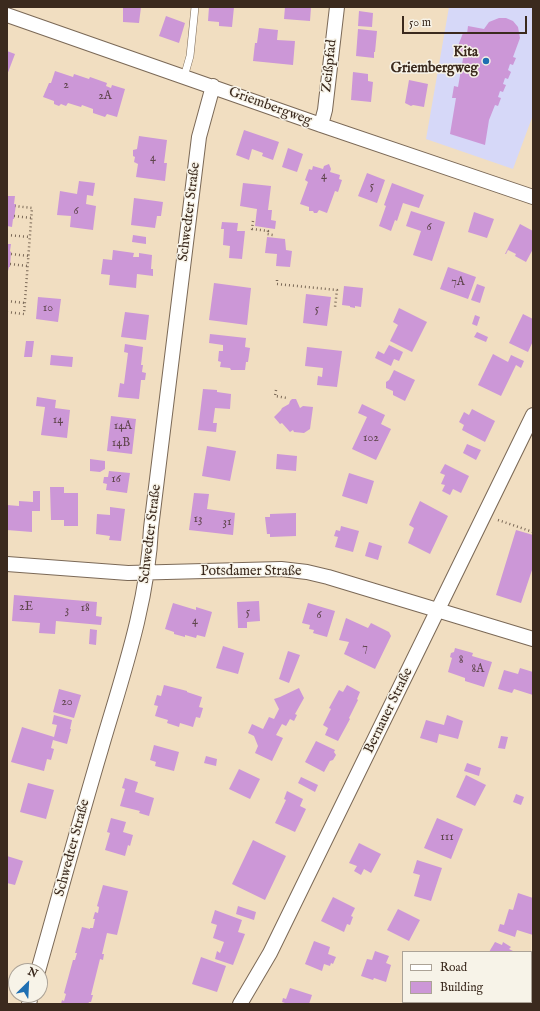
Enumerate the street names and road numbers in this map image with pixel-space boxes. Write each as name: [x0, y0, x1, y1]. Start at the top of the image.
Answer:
street label: Zeißpfad: [319, 39, 341, 93]
street label: Griembergweg: [226, 84, 314, 130]
street label: Schwedter Straße: [176, 162, 204, 262]
street label: Schwedter Straße: [137, 484, 165, 584]
street label: Potsdamer Straße: [201, 564, 301, 580]
street label: Bernauer Straße: [361, 666, 417, 756]
street label: Schwedter Straße: [52, 798, 94, 898]

